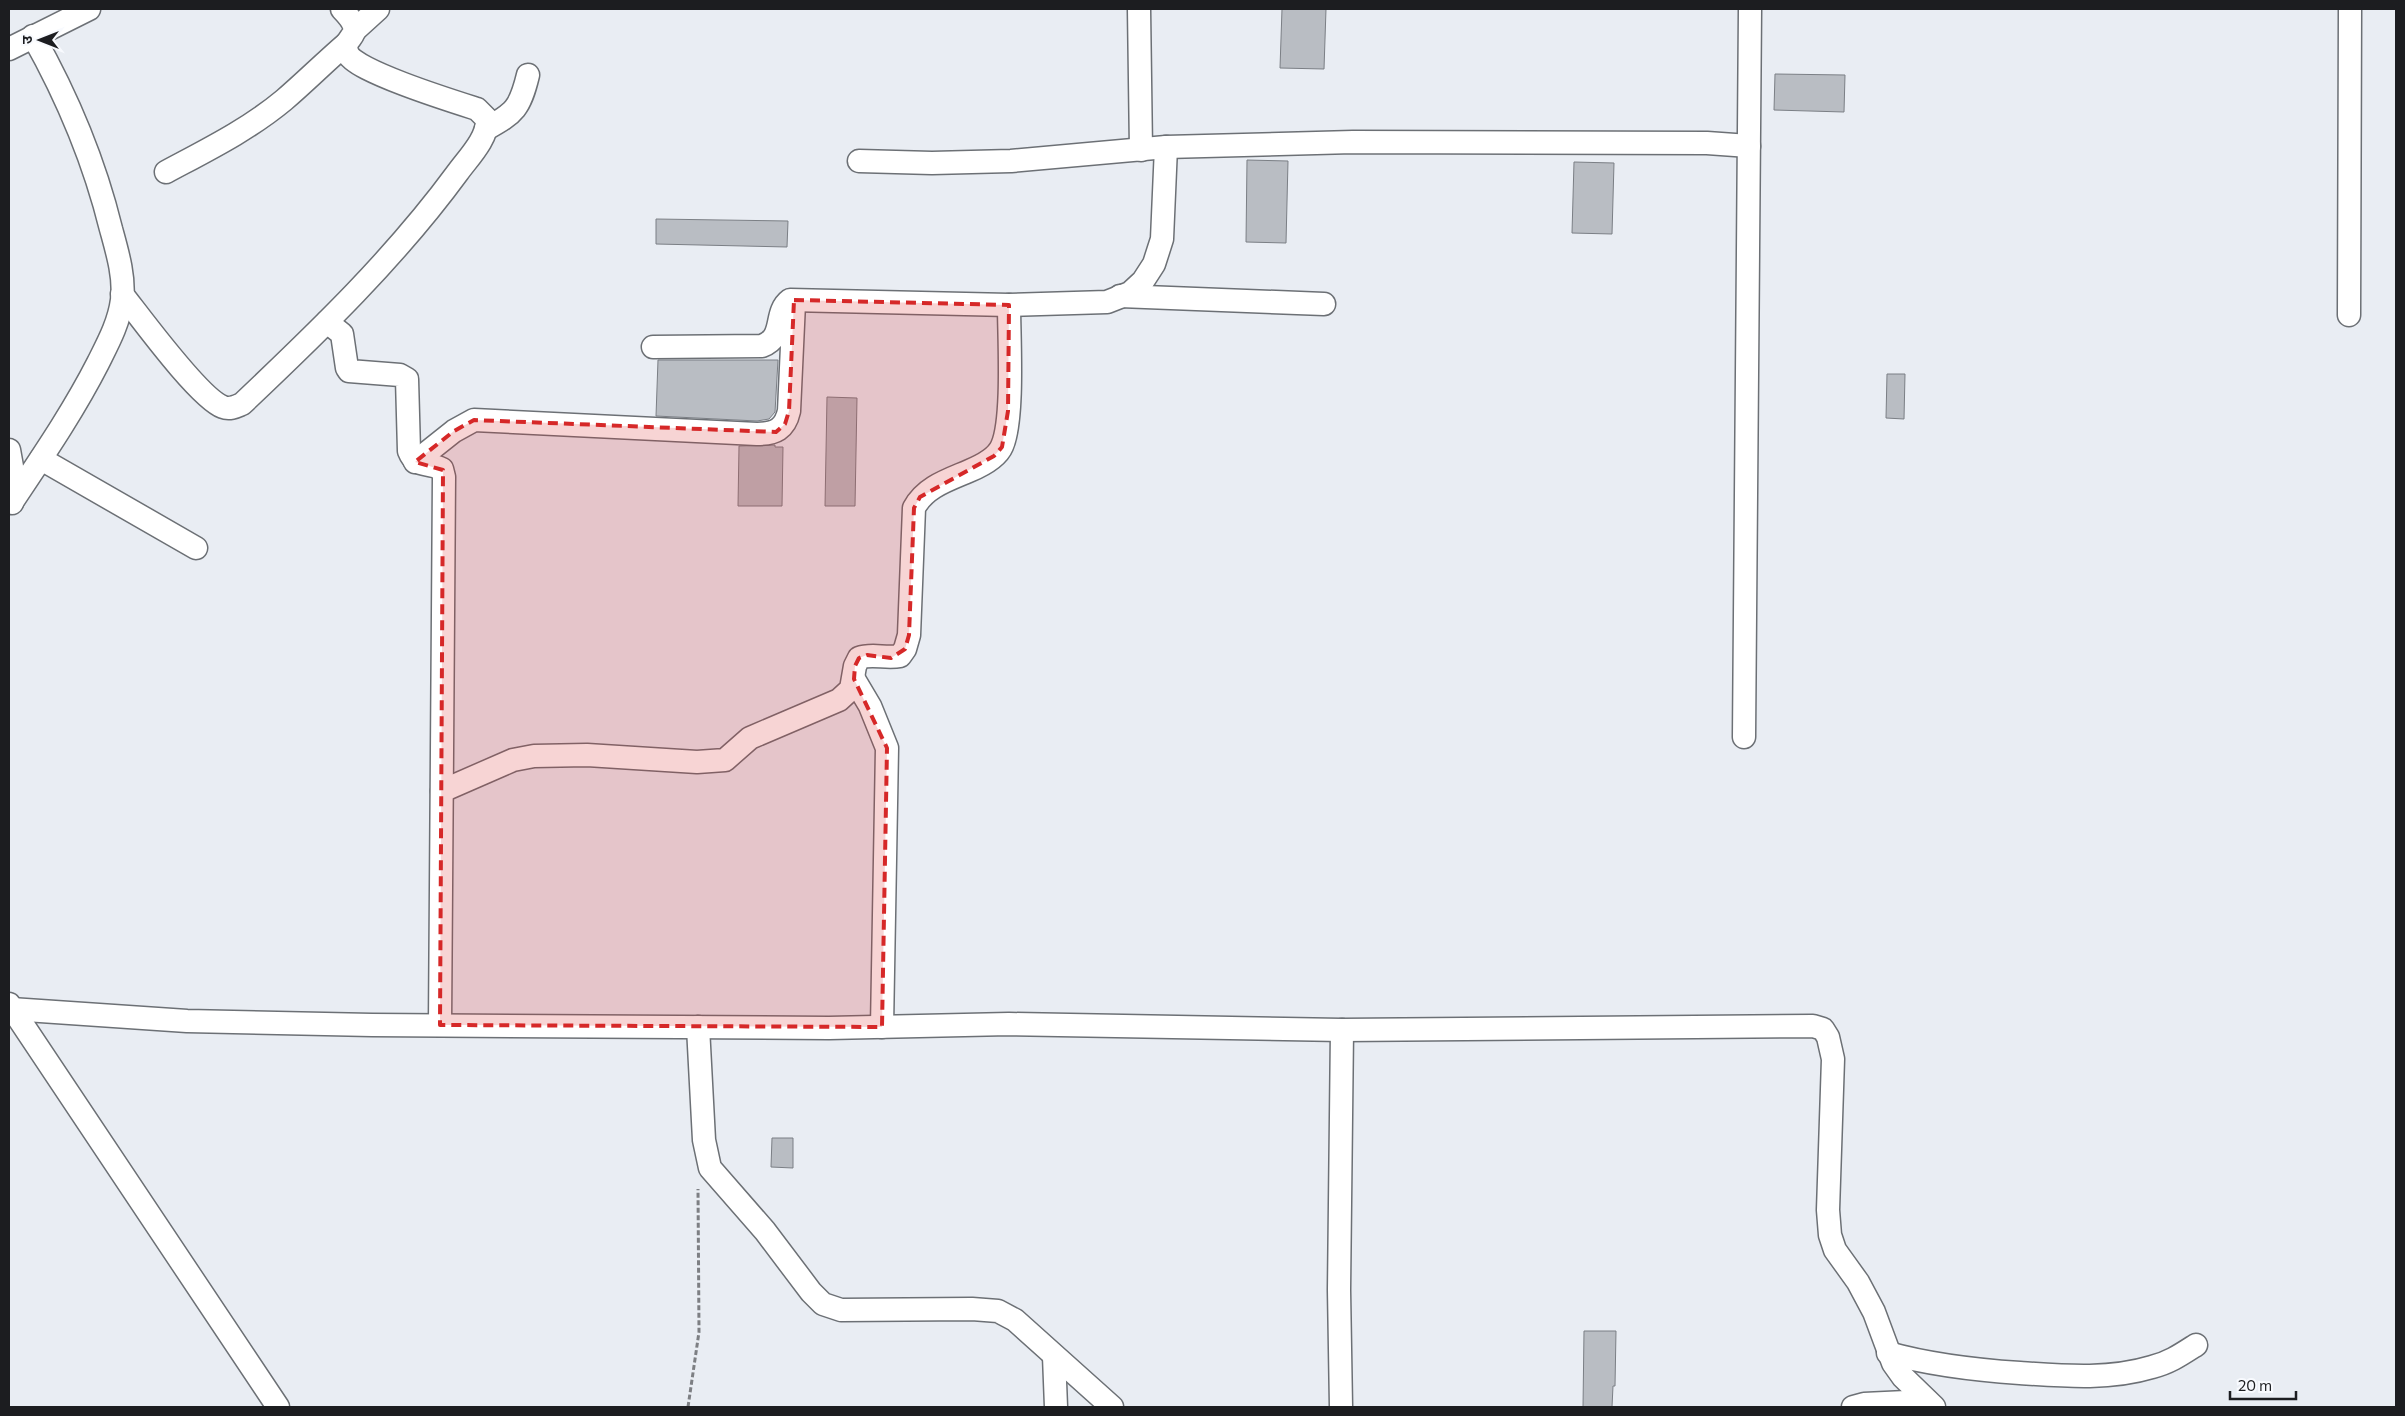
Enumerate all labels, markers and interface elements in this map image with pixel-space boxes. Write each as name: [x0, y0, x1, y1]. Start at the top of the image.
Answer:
north arrow: [15, 15, 65, 65]
text: उ: [18, 35, 35, 44]
scale bar: [2230, 1368, 2296, 1400]
text: 20 m: [2238, 1376, 2272, 1394]

